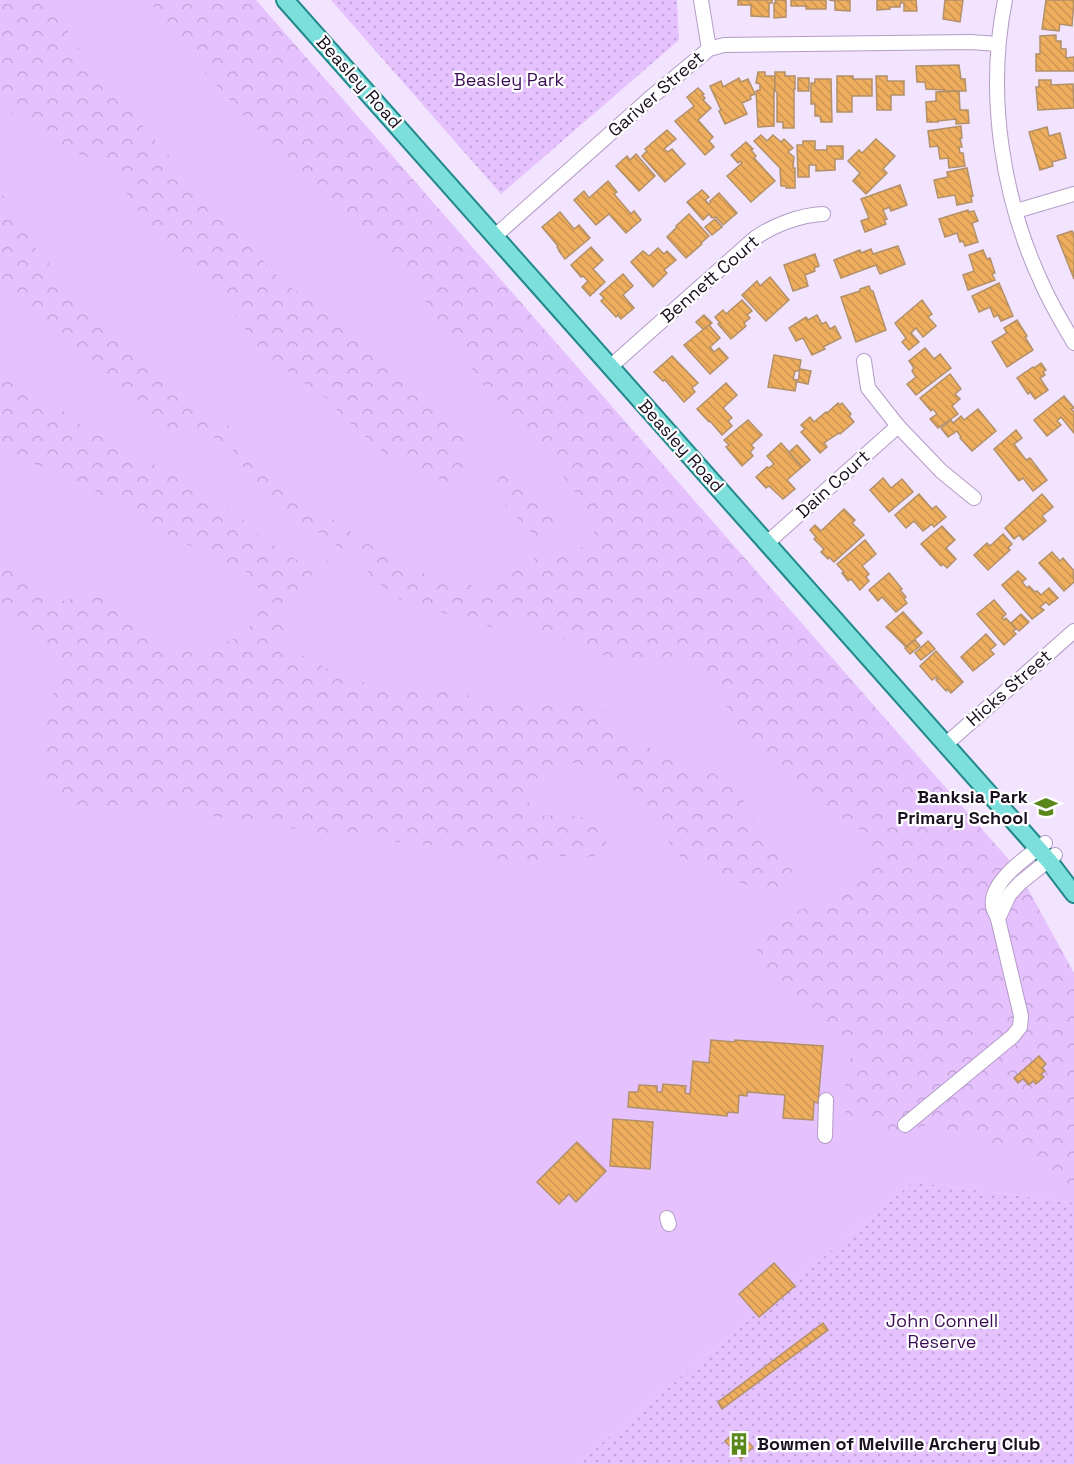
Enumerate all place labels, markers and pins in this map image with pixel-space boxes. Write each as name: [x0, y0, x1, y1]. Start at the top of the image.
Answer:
place label: Banksia Park Primary School: [897, 785, 1028, 829]
school or university icon: Banksia Park Primary School: [1033, 794, 1059, 820]
building icon: Bowmen of Melville Archery Club: [726, 1431, 752, 1457]
place label: Bowmen of Melville Archery Club: [757, 1432, 1041, 1455]

